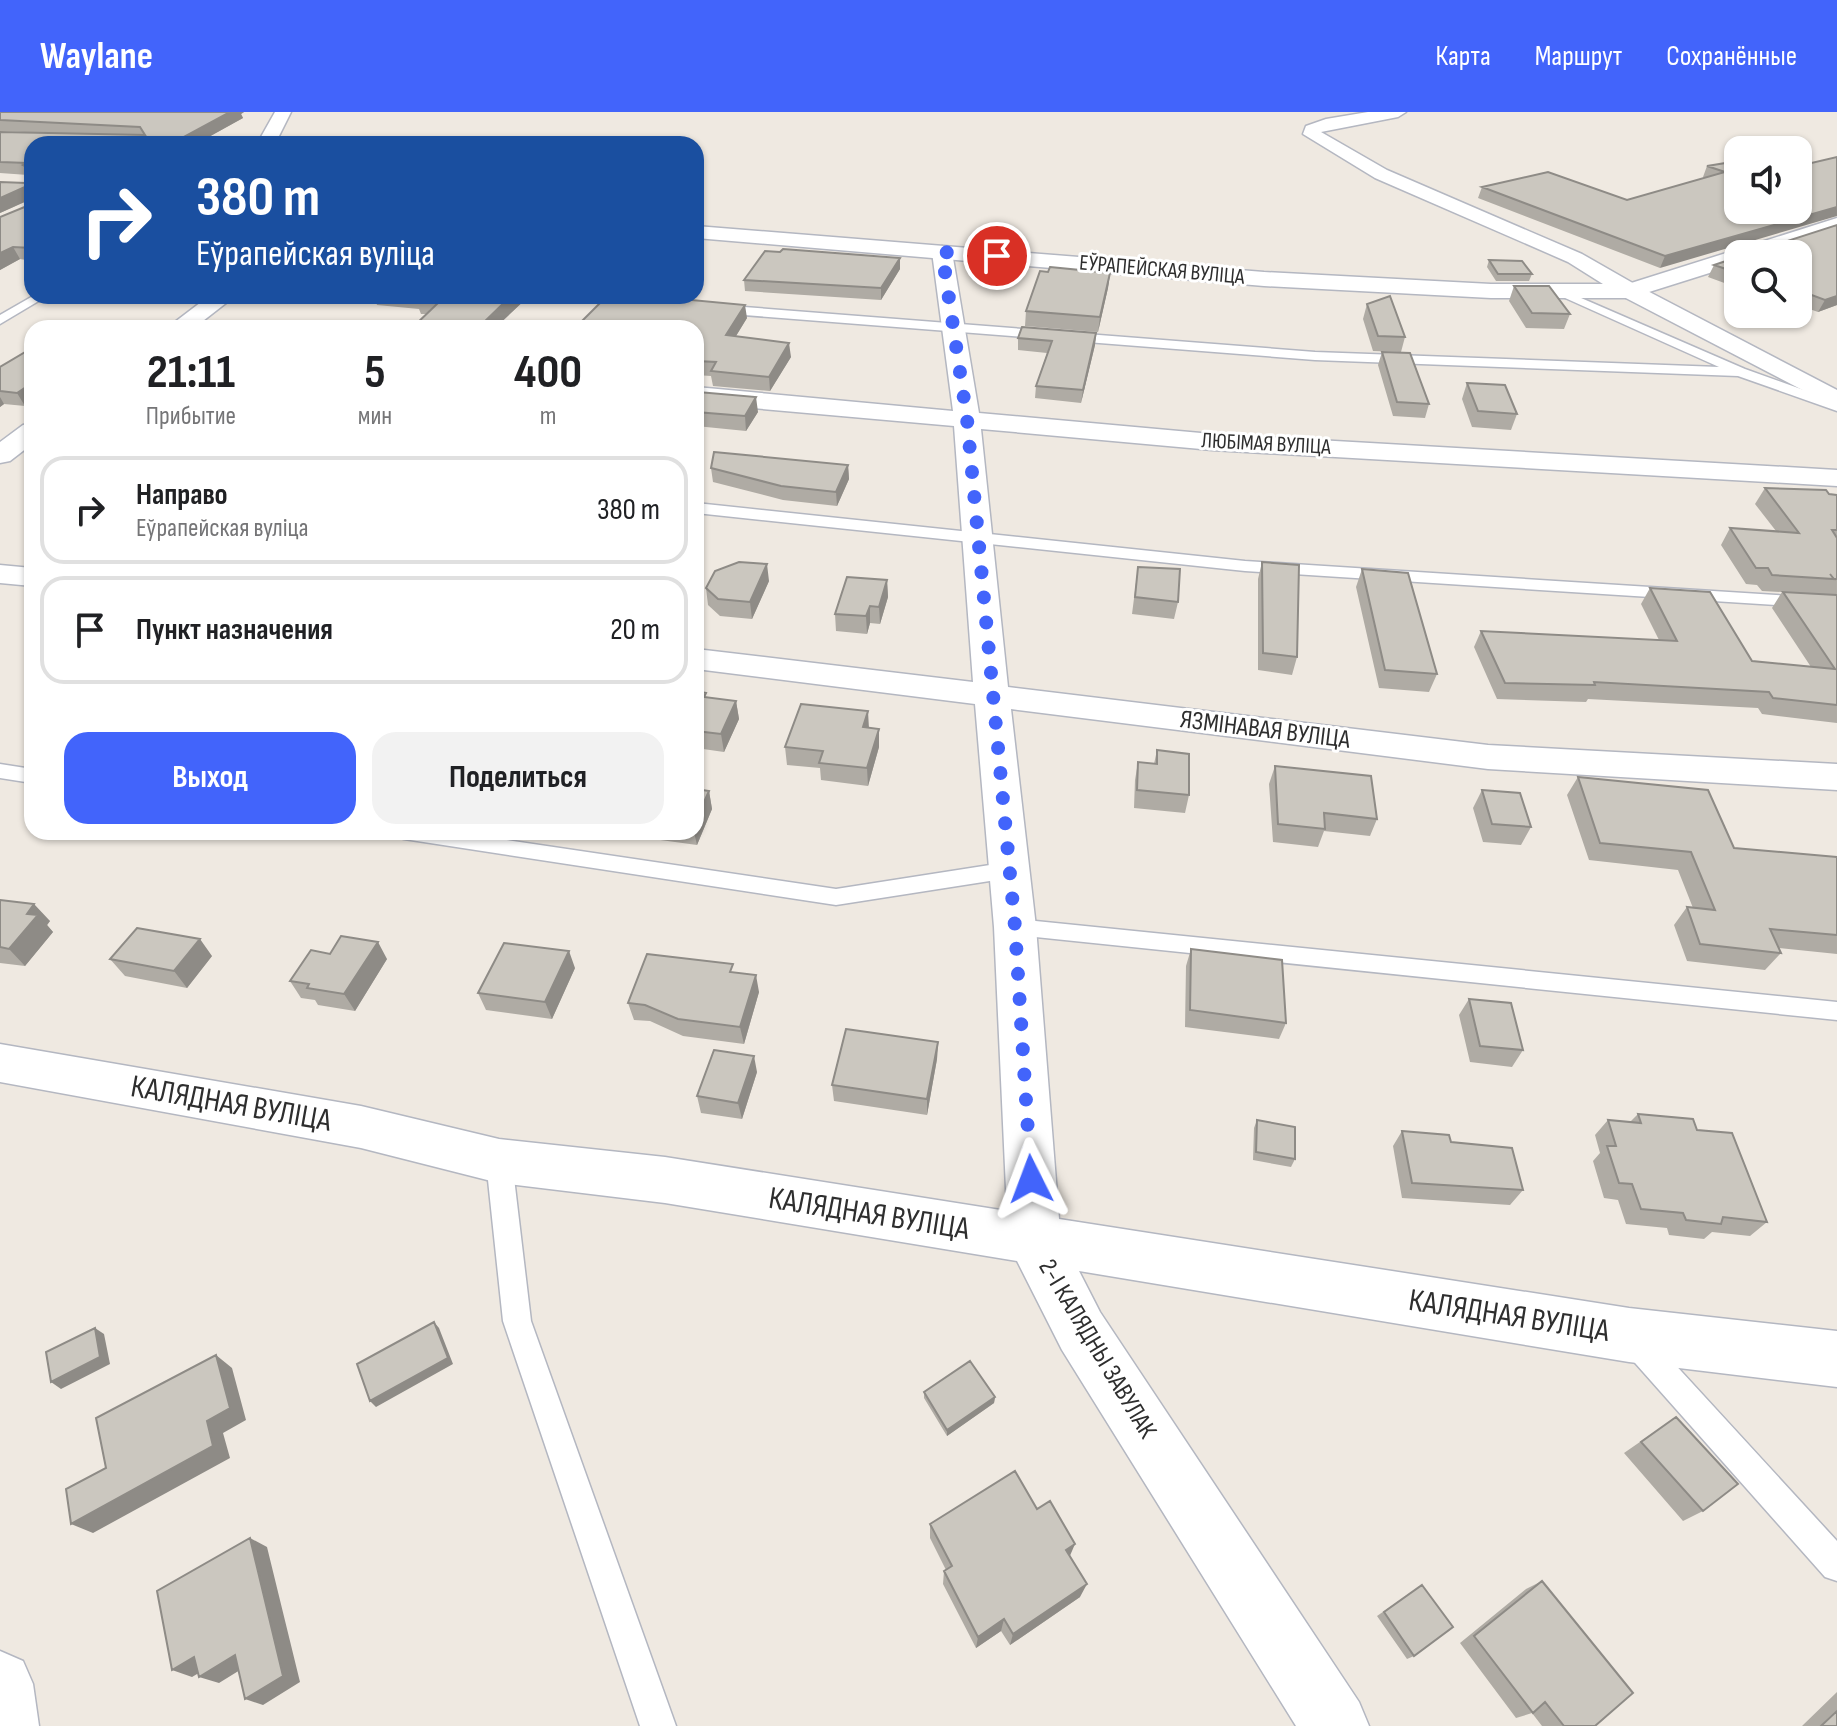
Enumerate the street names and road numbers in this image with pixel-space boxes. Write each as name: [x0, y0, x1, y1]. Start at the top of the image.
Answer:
street label: ЕЎРАПЕЙСКАЯ ВУЛІЦА: [1078, 249, 1246, 291]
street label: ЛЮБІМАЯ ВУЛІЦА: [1201, 427, 1332, 461]
street label: ЯЗМІНАВАЯ ВУЛІЦА: [1178, 704, 1353, 756]
street label: КАЛЯДНАЯ ВУЛІЦА: [128, 1067, 334, 1141]
street label: КАЛЯДНАЯ ВУЛІЦА: [766, 1179, 972, 1249]
street label: 2-І КАЛЯДНЫ ЗАВУЛАК: [1031, 1254, 1163, 1444]
street label: КАЛЯДНАЯ ВУЛІЦА: [1406, 1281, 1612, 1351]

